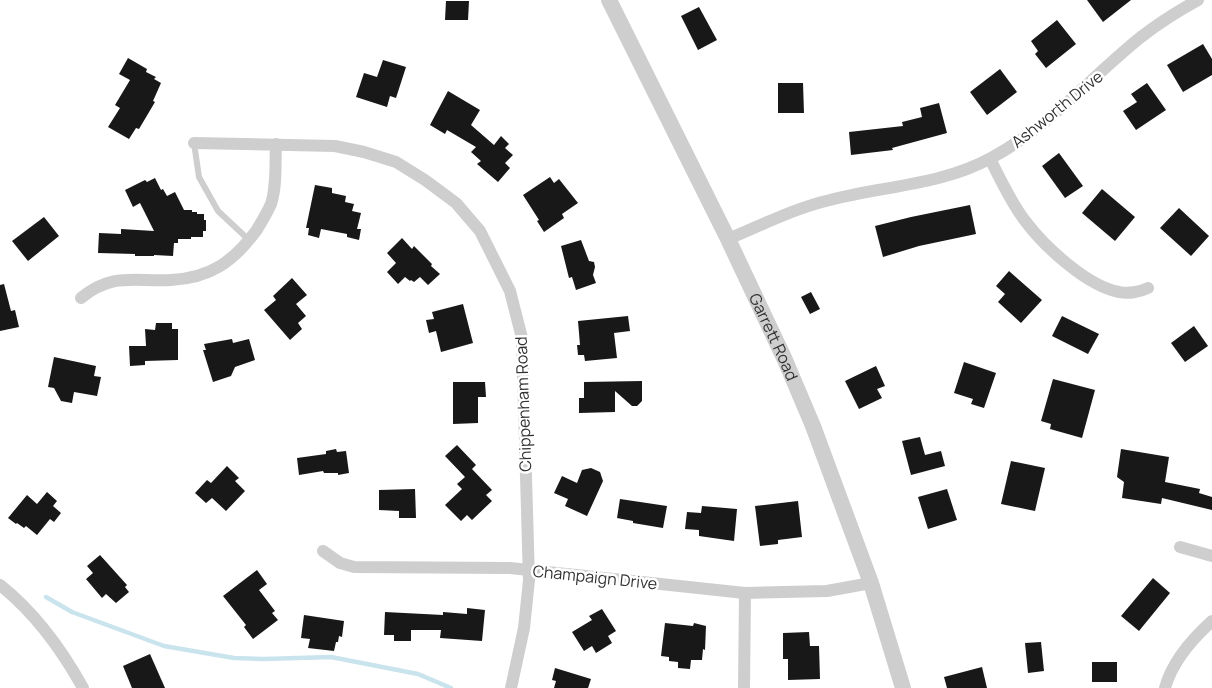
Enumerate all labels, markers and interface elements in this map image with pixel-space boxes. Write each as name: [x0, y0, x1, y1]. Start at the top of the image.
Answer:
street label: Ashworth Drive: [1007, 65, 1107, 153]
street label: Garrett Road: [744, 290, 803, 384]
street label: Chippenham Road: [510, 336, 536, 472]
street label: Champaign Drive: [532, 560, 658, 594]

